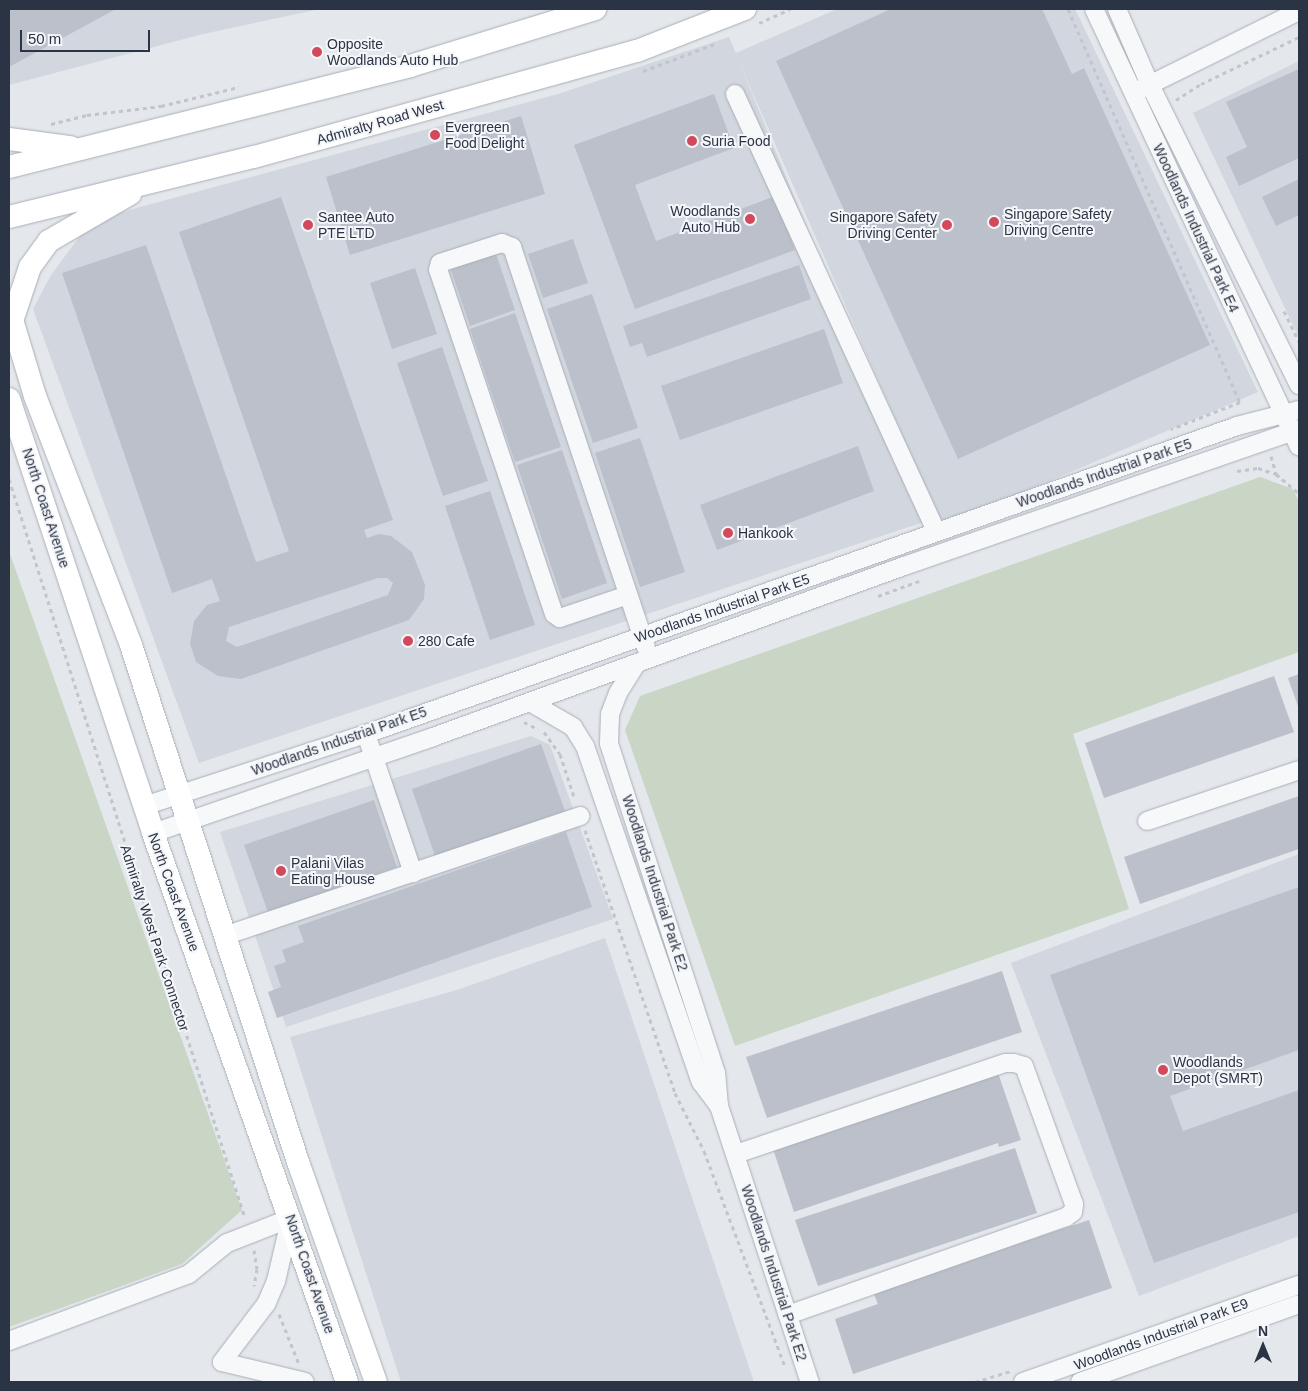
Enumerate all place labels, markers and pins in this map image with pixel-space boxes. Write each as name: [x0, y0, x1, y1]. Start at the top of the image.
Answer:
place label: Opposite Woodlands Auto Hub: [327, 36, 459, 68]
marker: Opposite Woodlands Auto Hub: [311, 46, 323, 58]
place label: Evergreen Food Delight: [445, 119, 524, 152]
marker: Evergreen Food Delight: [429, 129, 441, 141]
place label: Suria Food: [702, 133, 770, 149]
marker: Suria Food: [686, 135, 698, 147]
place label: Woodlands Auto Hub: [670, 203, 740, 236]
place label: Singapore Safety Driving Centre: [1004, 206, 1111, 238]
place label: Santee Auto PTE LTD: [318, 209, 395, 242]
place label: Singapore Safety Driving Center: [830, 209, 937, 242]
marker: Woodlands Auto Hub: [744, 213, 756, 225]
marker: Singapore Safety Driving Centre: [988, 216, 1000, 228]
marker: Santee Auto PTE LTD: [302, 219, 314, 231]
marker: Singapore Safety Driving Center: [941, 219, 953, 231]
place label: Hankook: [738, 525, 793, 541]
marker: Hankook: [722, 527, 734, 539]
place label: 280 Cafe: [418, 633, 475, 649]
marker: 280 Cafe: [402, 635, 414, 647]
place label: Palani Vilas Eating House: [291, 855, 375, 888]
marker: Palani Vilas Eating House: [275, 865, 287, 877]
place label: Woodlands Depot (SMRT): [1173, 1054, 1263, 1086]
marker: Woodlands Depot (SMRT): [1157, 1064, 1169, 1076]

